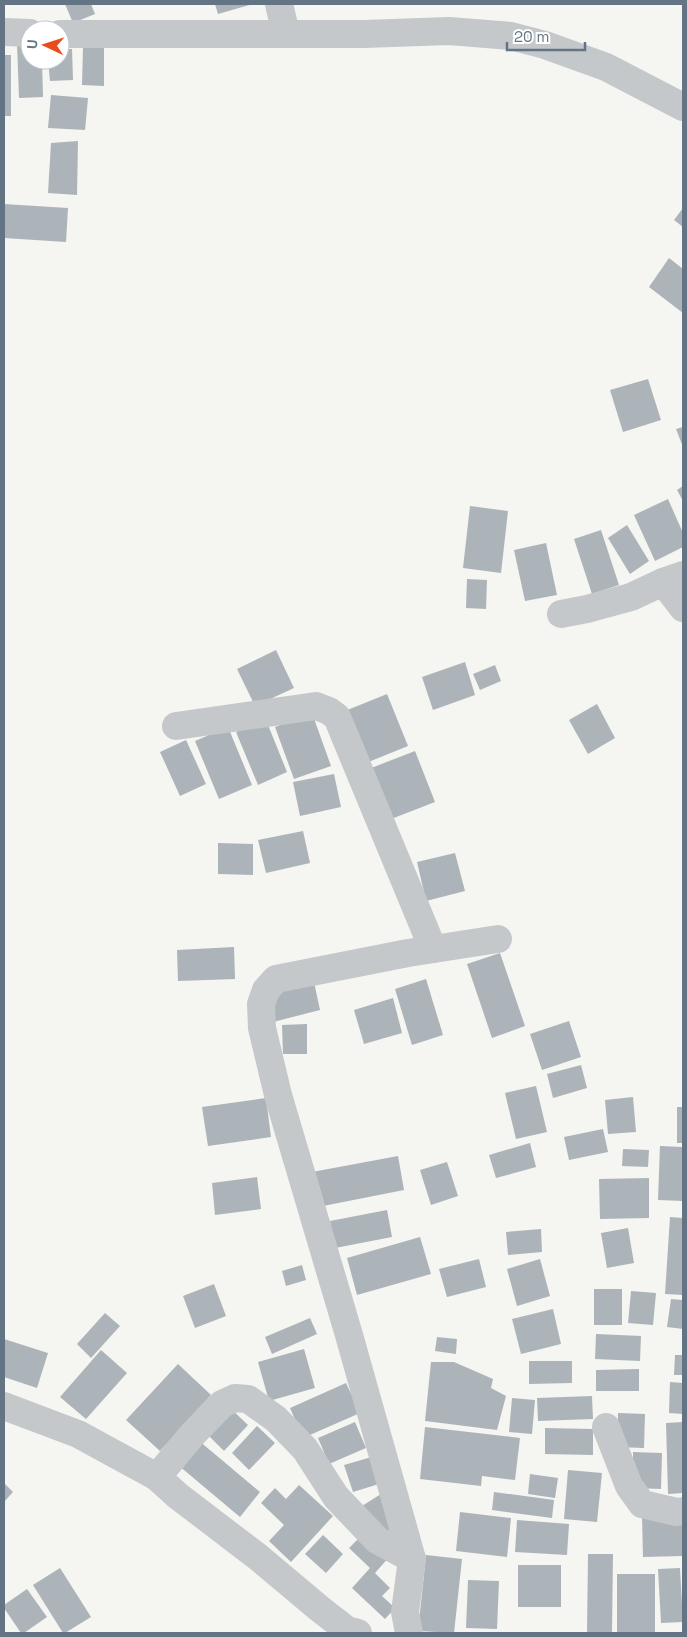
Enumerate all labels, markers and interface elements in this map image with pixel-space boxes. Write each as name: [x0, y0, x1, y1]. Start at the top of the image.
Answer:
north arrow: [20, 20, 70, 70]
scale bar: [507, 20, 584, 52]
text: 20 m: [514, 27, 549, 46]
text: U: [23, 39, 41, 49]

